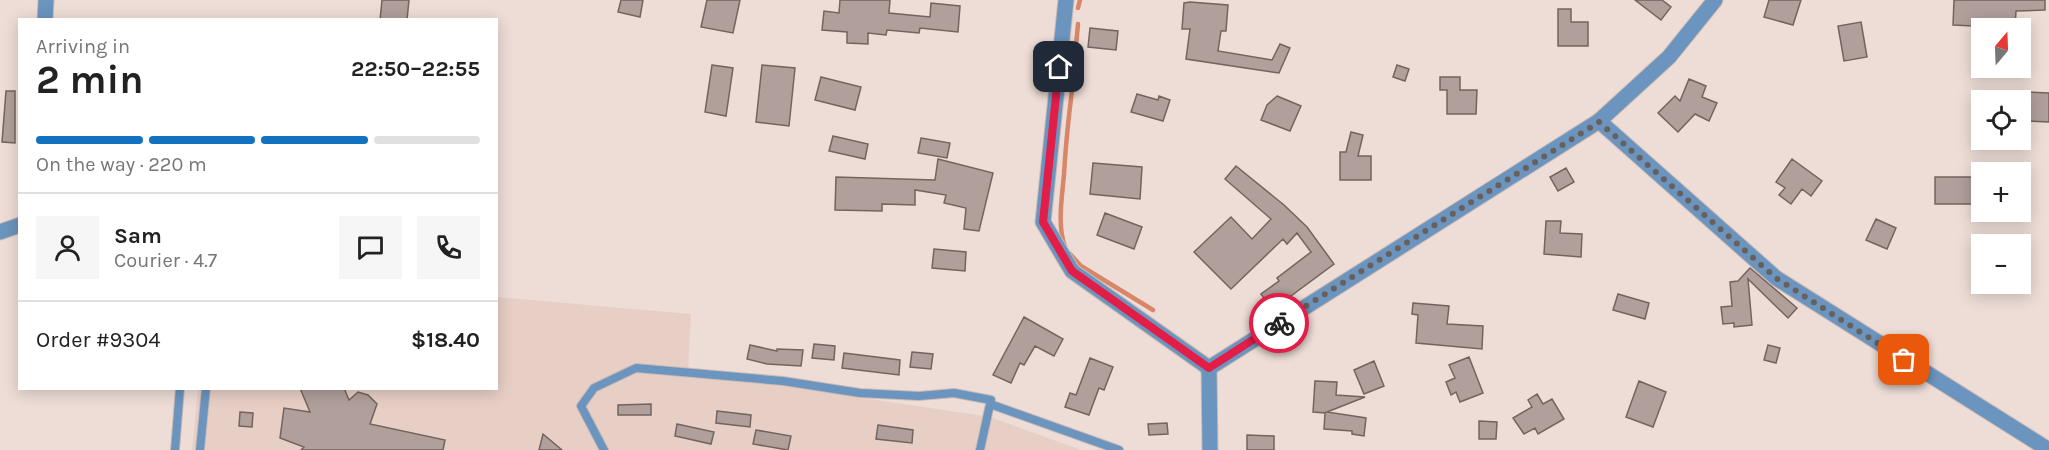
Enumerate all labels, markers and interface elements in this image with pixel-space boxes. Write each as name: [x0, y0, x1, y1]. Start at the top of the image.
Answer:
north arrow: [1971, 18, 2031, 78]
map controls: [1971, 18, 2031, 294]
text: Arriving in: [36, 35, 130, 58]
pin: [1033, 41, 1084, 92]
icon: home: [1042, 50, 1075, 83]
text: 22:50–22:55: [351, 56, 480, 82]
text: 2 min: [36, 57, 144, 103]
button: locate: [1971, 90, 2031, 150]
text: On the way · 220 m: [36, 153, 207, 176]
button: +: [1971, 162, 2031, 222]
button: person: [36, 216, 99, 279]
button: chat: [339, 216, 402, 279]
button: phone: [417, 216, 480, 279]
text: Sam: [114, 223, 162, 249]
button: −: [1971, 234, 2031, 294]
text: Courier · 4.7: [114, 249, 217, 272]
courier: [1249, 293, 1309, 353]
icon: bike: [1263, 307, 1296, 340]
text: Order #9304: [36, 327, 161, 353]
text: $18.40: [411, 327, 480, 353]
pin: [1878, 334, 1929, 385]
icon: bag: [1887, 343, 1920, 376]

